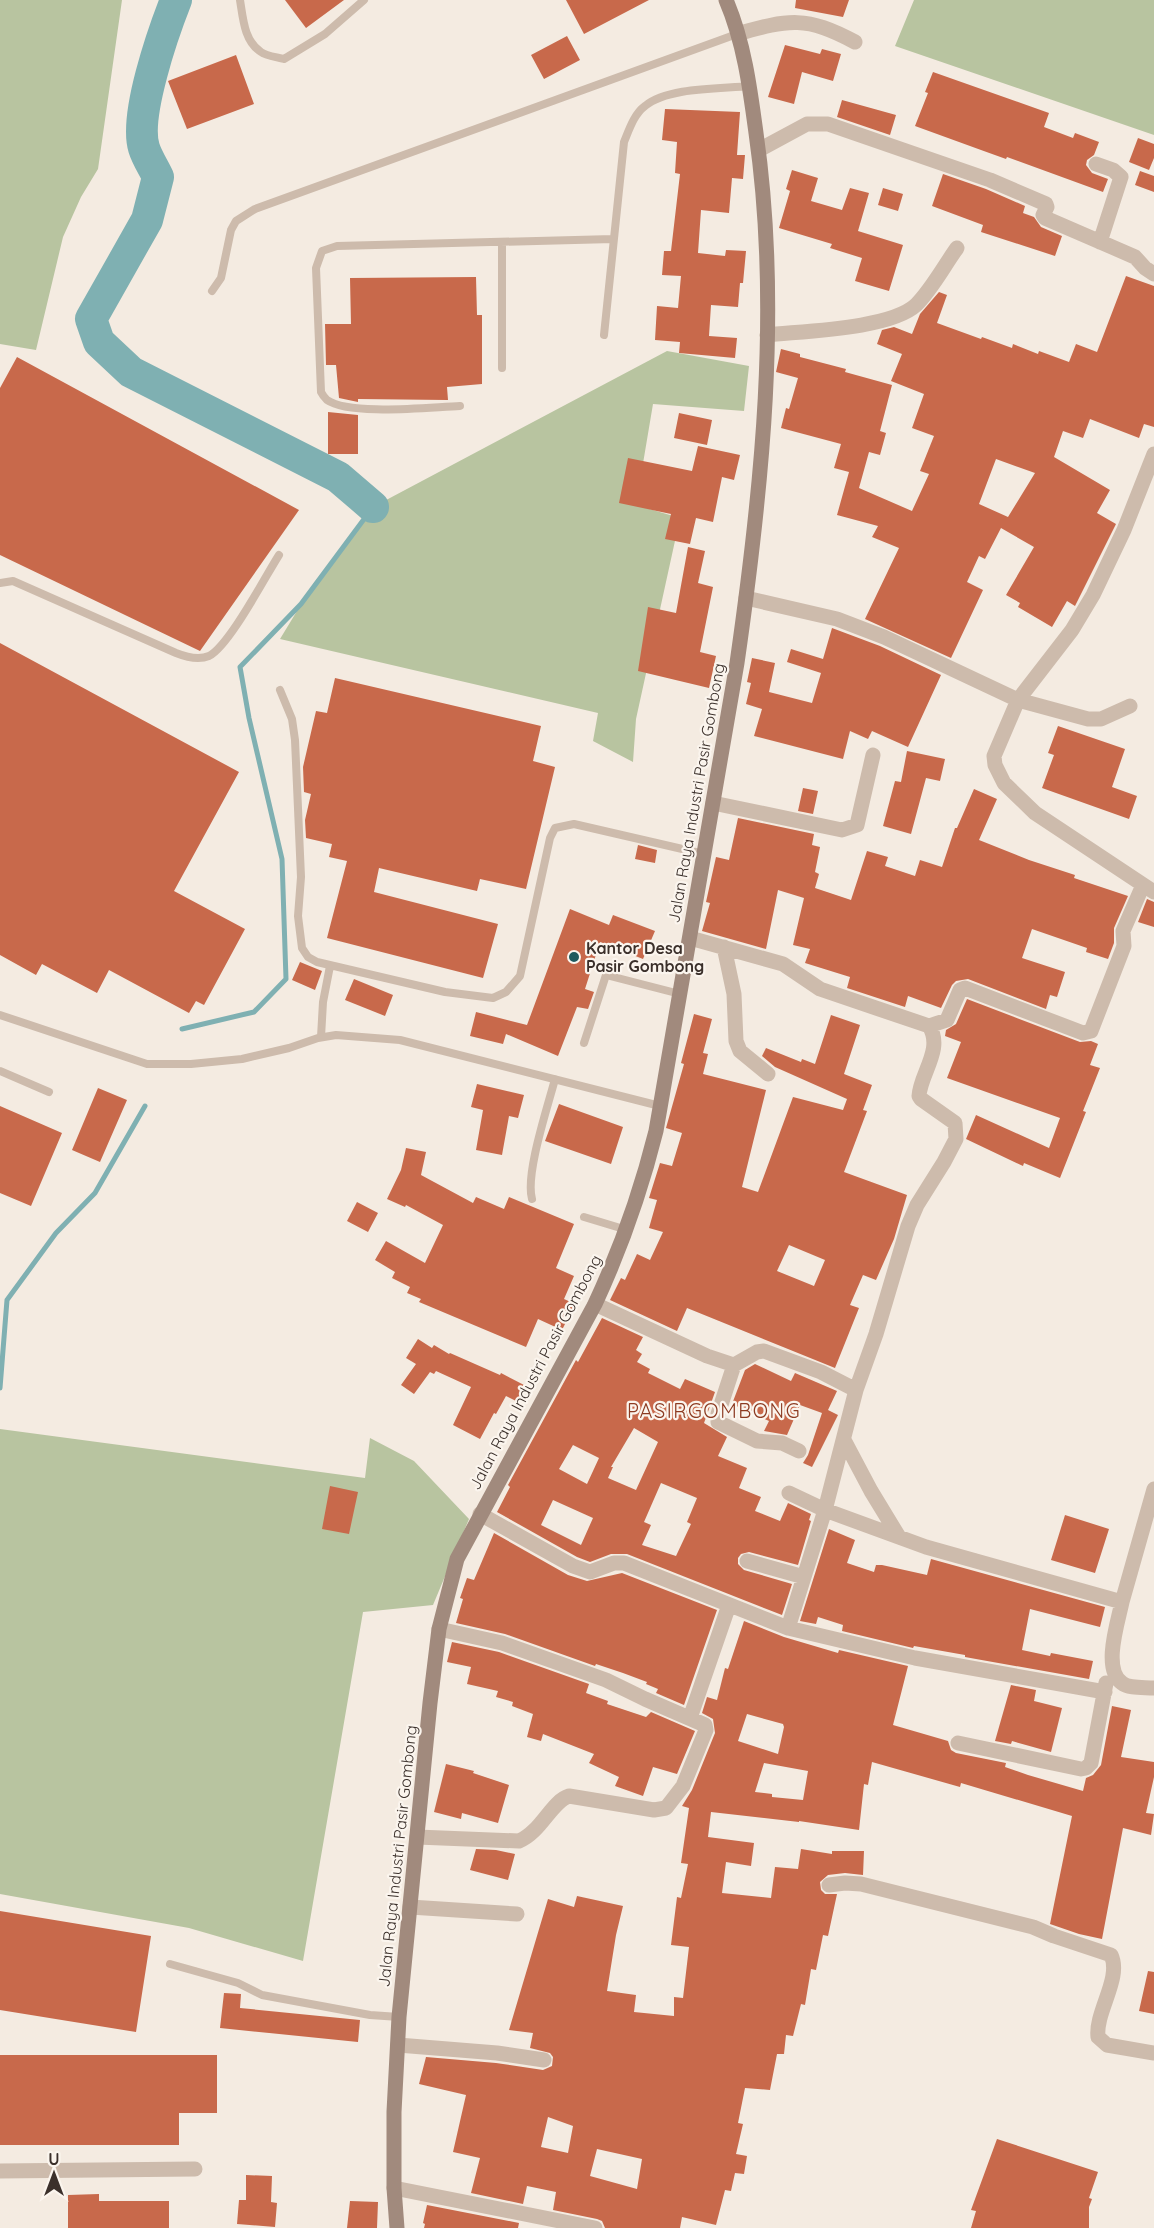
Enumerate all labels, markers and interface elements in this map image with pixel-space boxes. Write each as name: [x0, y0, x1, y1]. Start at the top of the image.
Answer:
street label: Jalan Raya Industri Pasir Gombong: [663, 662, 729, 924]
place label: Kantor Desa Pasir Gombong: [586, 938, 704, 976]
marker: Kantor Desa Pasir Gombong: [567, 950, 581, 964]
street label: Jalan Raya Industri Pasir Gombong: [464, 1251, 606, 1493]
district label: PASIRGOMBONG: [627, 1398, 801, 1423]
street label: Jalan Raya Industri Pasir Gombong: [373, 1724, 421, 1988]
north arrow: [24, 2144, 84, 2204]
text: U: [48, 2149, 60, 2169]

